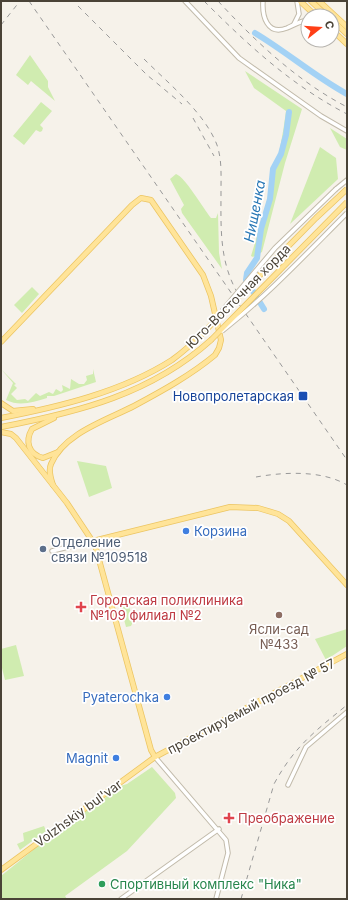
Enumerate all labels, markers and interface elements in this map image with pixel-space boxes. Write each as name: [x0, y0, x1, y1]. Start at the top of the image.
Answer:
north arrow: [300, 8, 340, 48]
text: С: [322, 19, 337, 31]
water label: Нищенка: [240, 178, 268, 243]
street label: Юго-Восточная хорда: [182, 240, 294, 352]
place label: Новопролетарская: [173, 388, 294, 404]
marker: Новопролетарская: [297, 390, 309, 402]
place label: Корзина: [194, 523, 247, 539]
marker: Корзина: [181, 526, 191, 536]
place label: Отделение связи №109518: [51, 534, 148, 565]
marker: Отделение связи №109518: [38, 544, 48, 554]
place label: Городская поликлиника №109 филиал №2: [90, 592, 243, 623]
marker: Городская поликлиника №109 филиал №2: [75, 601, 87, 613]
marker: Ясли-сад №433: [274, 610, 284, 620]
place label: Ясли-сад №433: [249, 621, 309, 652]
street label: проектируемый проезд № 57: [164, 655, 338, 757]
place label: Pyaterochka: [82, 689, 159, 705]
marker: Pyaterochka: [162, 692, 172, 702]
place label: Magnit: [66, 750, 108, 766]
marker: Magnit: [111, 753, 121, 763]
street label: Volzhskiy bul'var: [31, 776, 125, 850]
place label: Преображение: [238, 810, 335, 826]
marker: Преображение: [223, 812, 235, 824]
place label: Спортивный комплекс "Ника": [110, 876, 302, 892]
marker: Спортивный комплекс "Ника": [97, 879, 107, 889]

